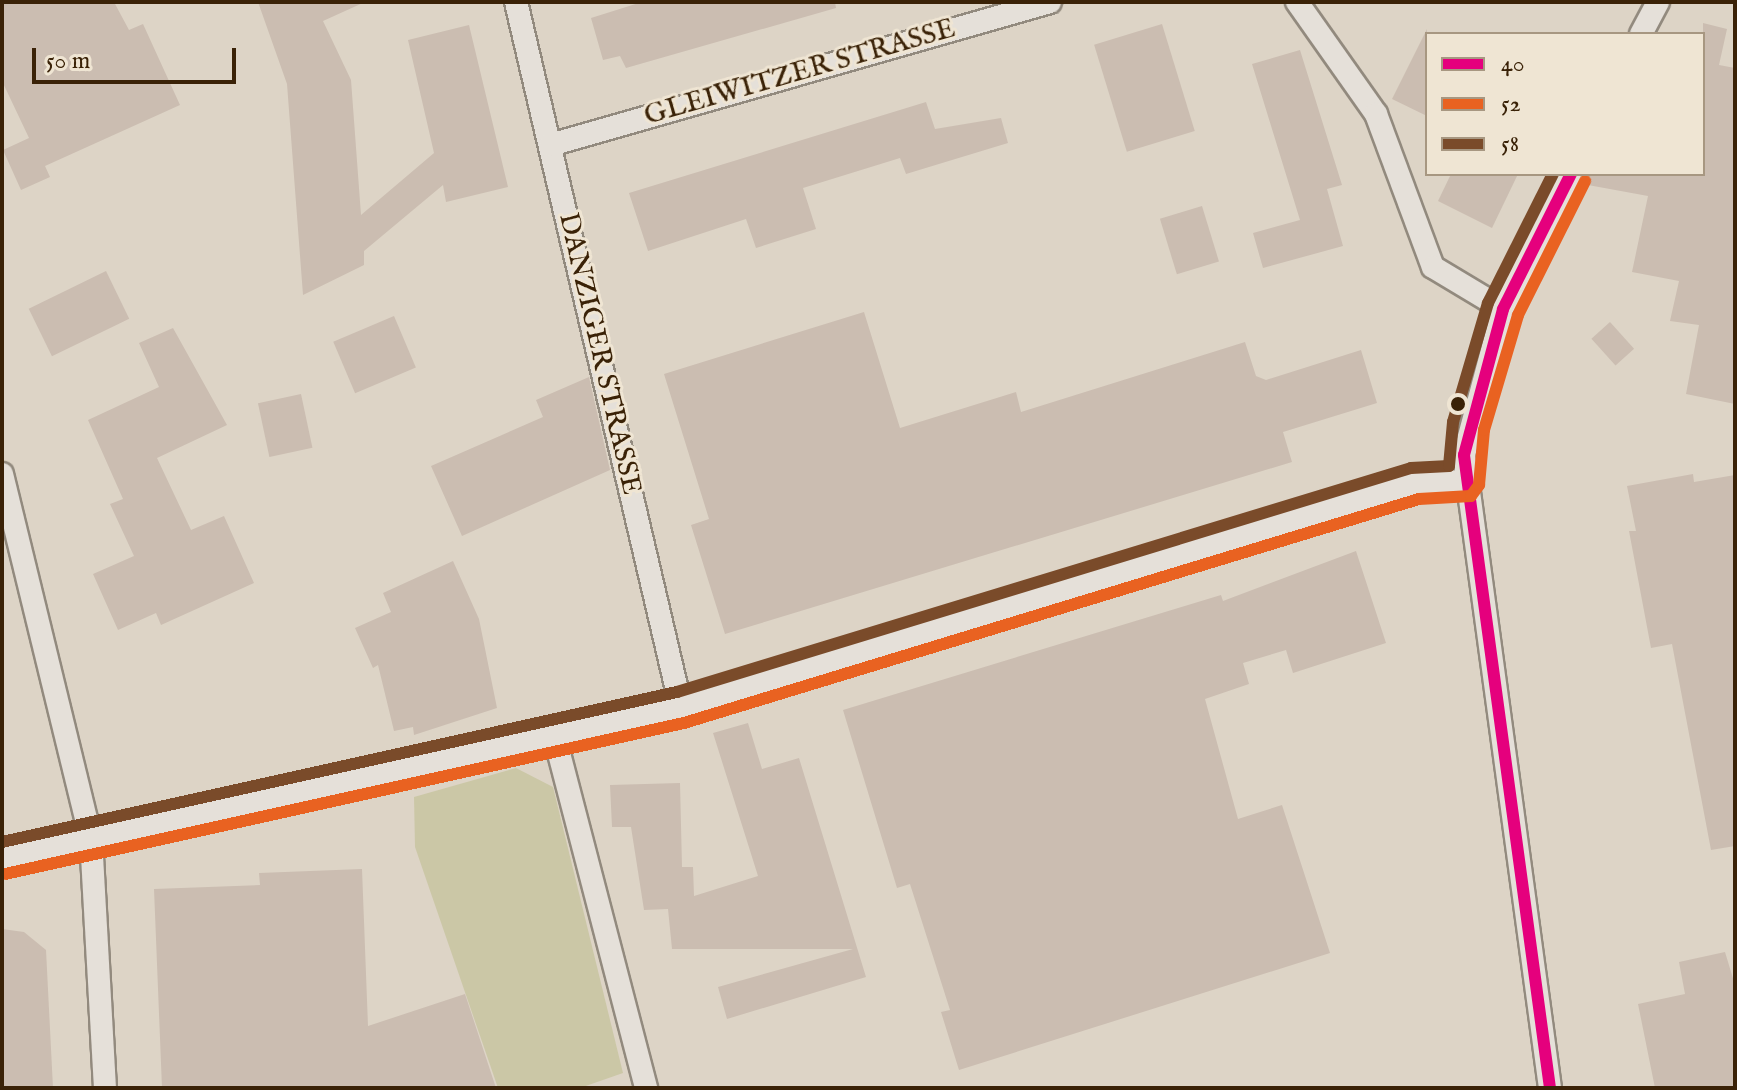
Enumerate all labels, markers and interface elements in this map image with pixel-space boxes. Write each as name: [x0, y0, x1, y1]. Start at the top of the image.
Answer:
street label: GLEIWITZER STRASSE: [641, 12, 959, 134]
scale bar: [36, 32, 240, 82]
legend: [1425, 32, 1705, 176]
text: 50 m: [46, 46, 90, 77]
text: 40: [1501, 49, 1525, 80]
text: 52: [1501, 89, 1521, 120]
text: 58: [1501, 129, 1519, 160]
street label: DANZIGER STRASSE: [550, 210, 648, 498]
unlabelled marker: [1450, 396, 1466, 412]

